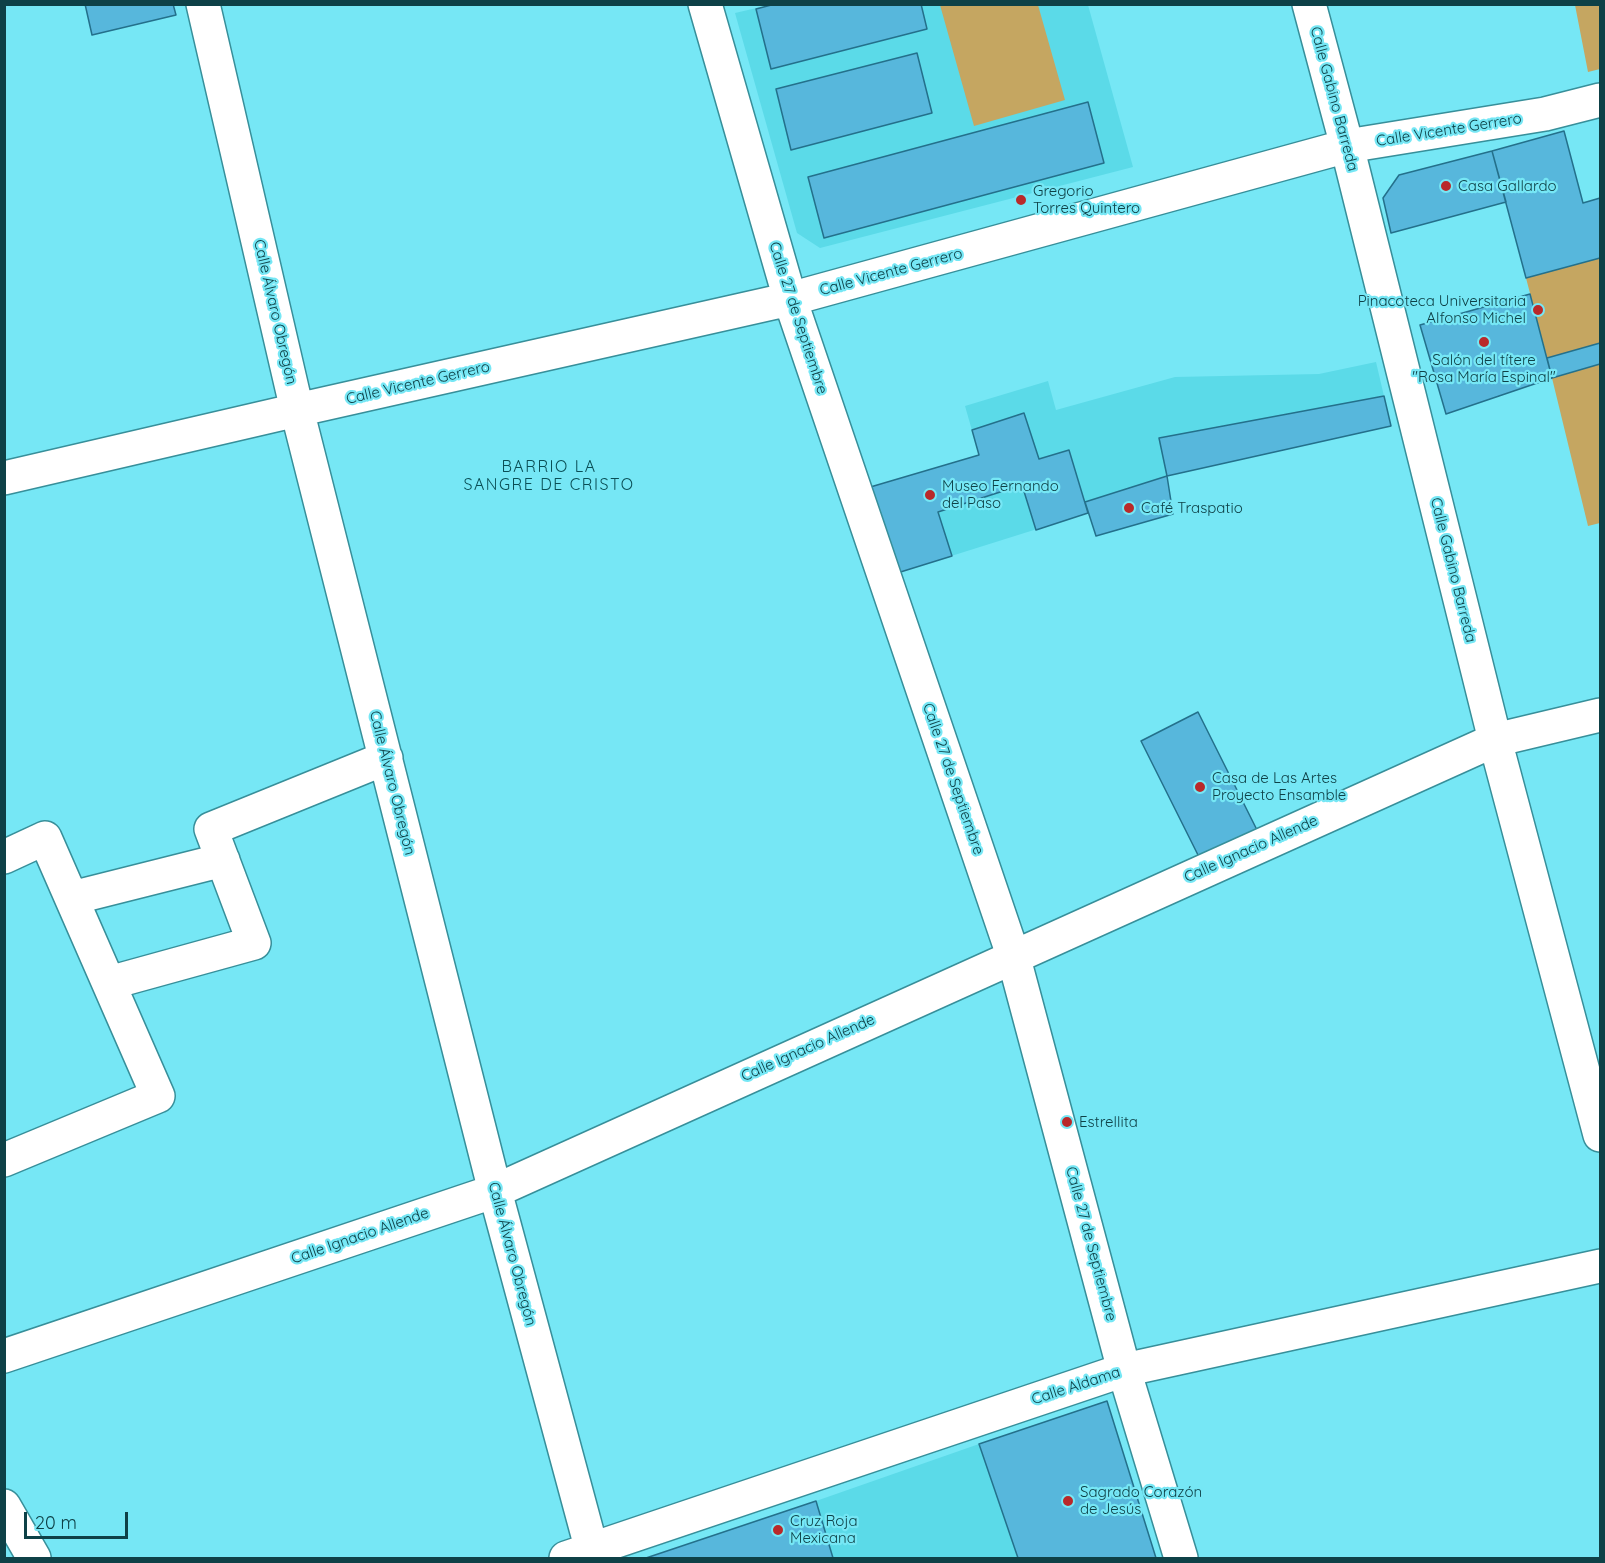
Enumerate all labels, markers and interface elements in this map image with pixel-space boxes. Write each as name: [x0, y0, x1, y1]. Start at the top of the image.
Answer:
street label: Calle Gabino Barreda: [1306, 25, 1362, 173]
street label: Calle Vicente Gerrero: [1375, 110, 1523, 150]
place label: Casa Gallardo: [1458, 177, 1557, 195]
marker: Casa Gallardo: [1439, 179, 1453, 193]
place label: Gregorio Torres Quintero: [1033, 182, 1140, 217]
marker: Gregorio Torres Quintero: [1014, 193, 1028, 207]
street label: Calle Álvaro Obregón: [250, 238, 300, 386]
street label: Calle 27 de Septiembre: [765, 240, 831, 396]
street label: Calle Vicente Gerrero: [818, 244, 964, 300]
place label: Pinacoteca Universitaria Alfonso Michel: [1358, 292, 1526, 327]
marker: Pinacoteca Universitaria Alfonso Michel: [1531, 303, 1545, 317]
marker: Salón del títere "Rosa María Espinal": [1477, 335, 1491, 349]
place label: Salón del títere "Rosa María Espinal": [1412, 351, 1556, 386]
street label: Calle Vicente Gerrero: [344, 358, 492, 408]
district label: BARRIO LA SANGRE DE CRISTO: [463, 457, 635, 495]
place label: Museo Fernando del Paso: [942, 477, 1059, 512]
marker: Museo Fernando del Paso: [923, 488, 937, 502]
street label: Calle Gabino Barreda: [1426, 496, 1480, 644]
place label: Café Traspatio: [1141, 499, 1243, 517]
marker: Café Traspatio: [1122, 501, 1136, 515]
street label: Calle 27 de Septiembre: [919, 701, 987, 857]
street label: Calle Álvaro Obregón: [365, 709, 419, 857]
place label: Casa de Las Artes Proyecto Ensamble: [1212, 769, 1346, 804]
marker: Casa de Las Artes Proyecto Ensamble: [1193, 780, 1207, 794]
street label: Calle Ignacio Allende: [1181, 811, 1321, 887]
street label: Calle Ignacio Allende: [738, 1010, 878, 1086]
place label: Estrellita: [1079, 1113, 1138, 1131]
marker: Estrellita: [1060, 1115, 1074, 1129]
street label: Calle 27 de Septiembre: [1062, 1165, 1120, 1323]
street label: Calle Álvaro Obregón: [484, 1180, 540, 1328]
street label: Calle Ignacio Allende: [289, 1204, 431, 1268]
street label: Calle Aldama: [1029, 1363, 1123, 1409]
place label: Sagrado Corazón de Jesús: [1080, 1483, 1202, 1518]
marker: Sagrado Corazón de Jesús: [1061, 1494, 1075, 1508]
scale bar: [27, 1500, 130, 1538]
text: 20 m: [35, 1511, 77, 1534]
place label: Cruz Roja Mexicana: [790, 1512, 858, 1547]
marker: Cruz Roja Mexicana: [771, 1523, 785, 1537]

